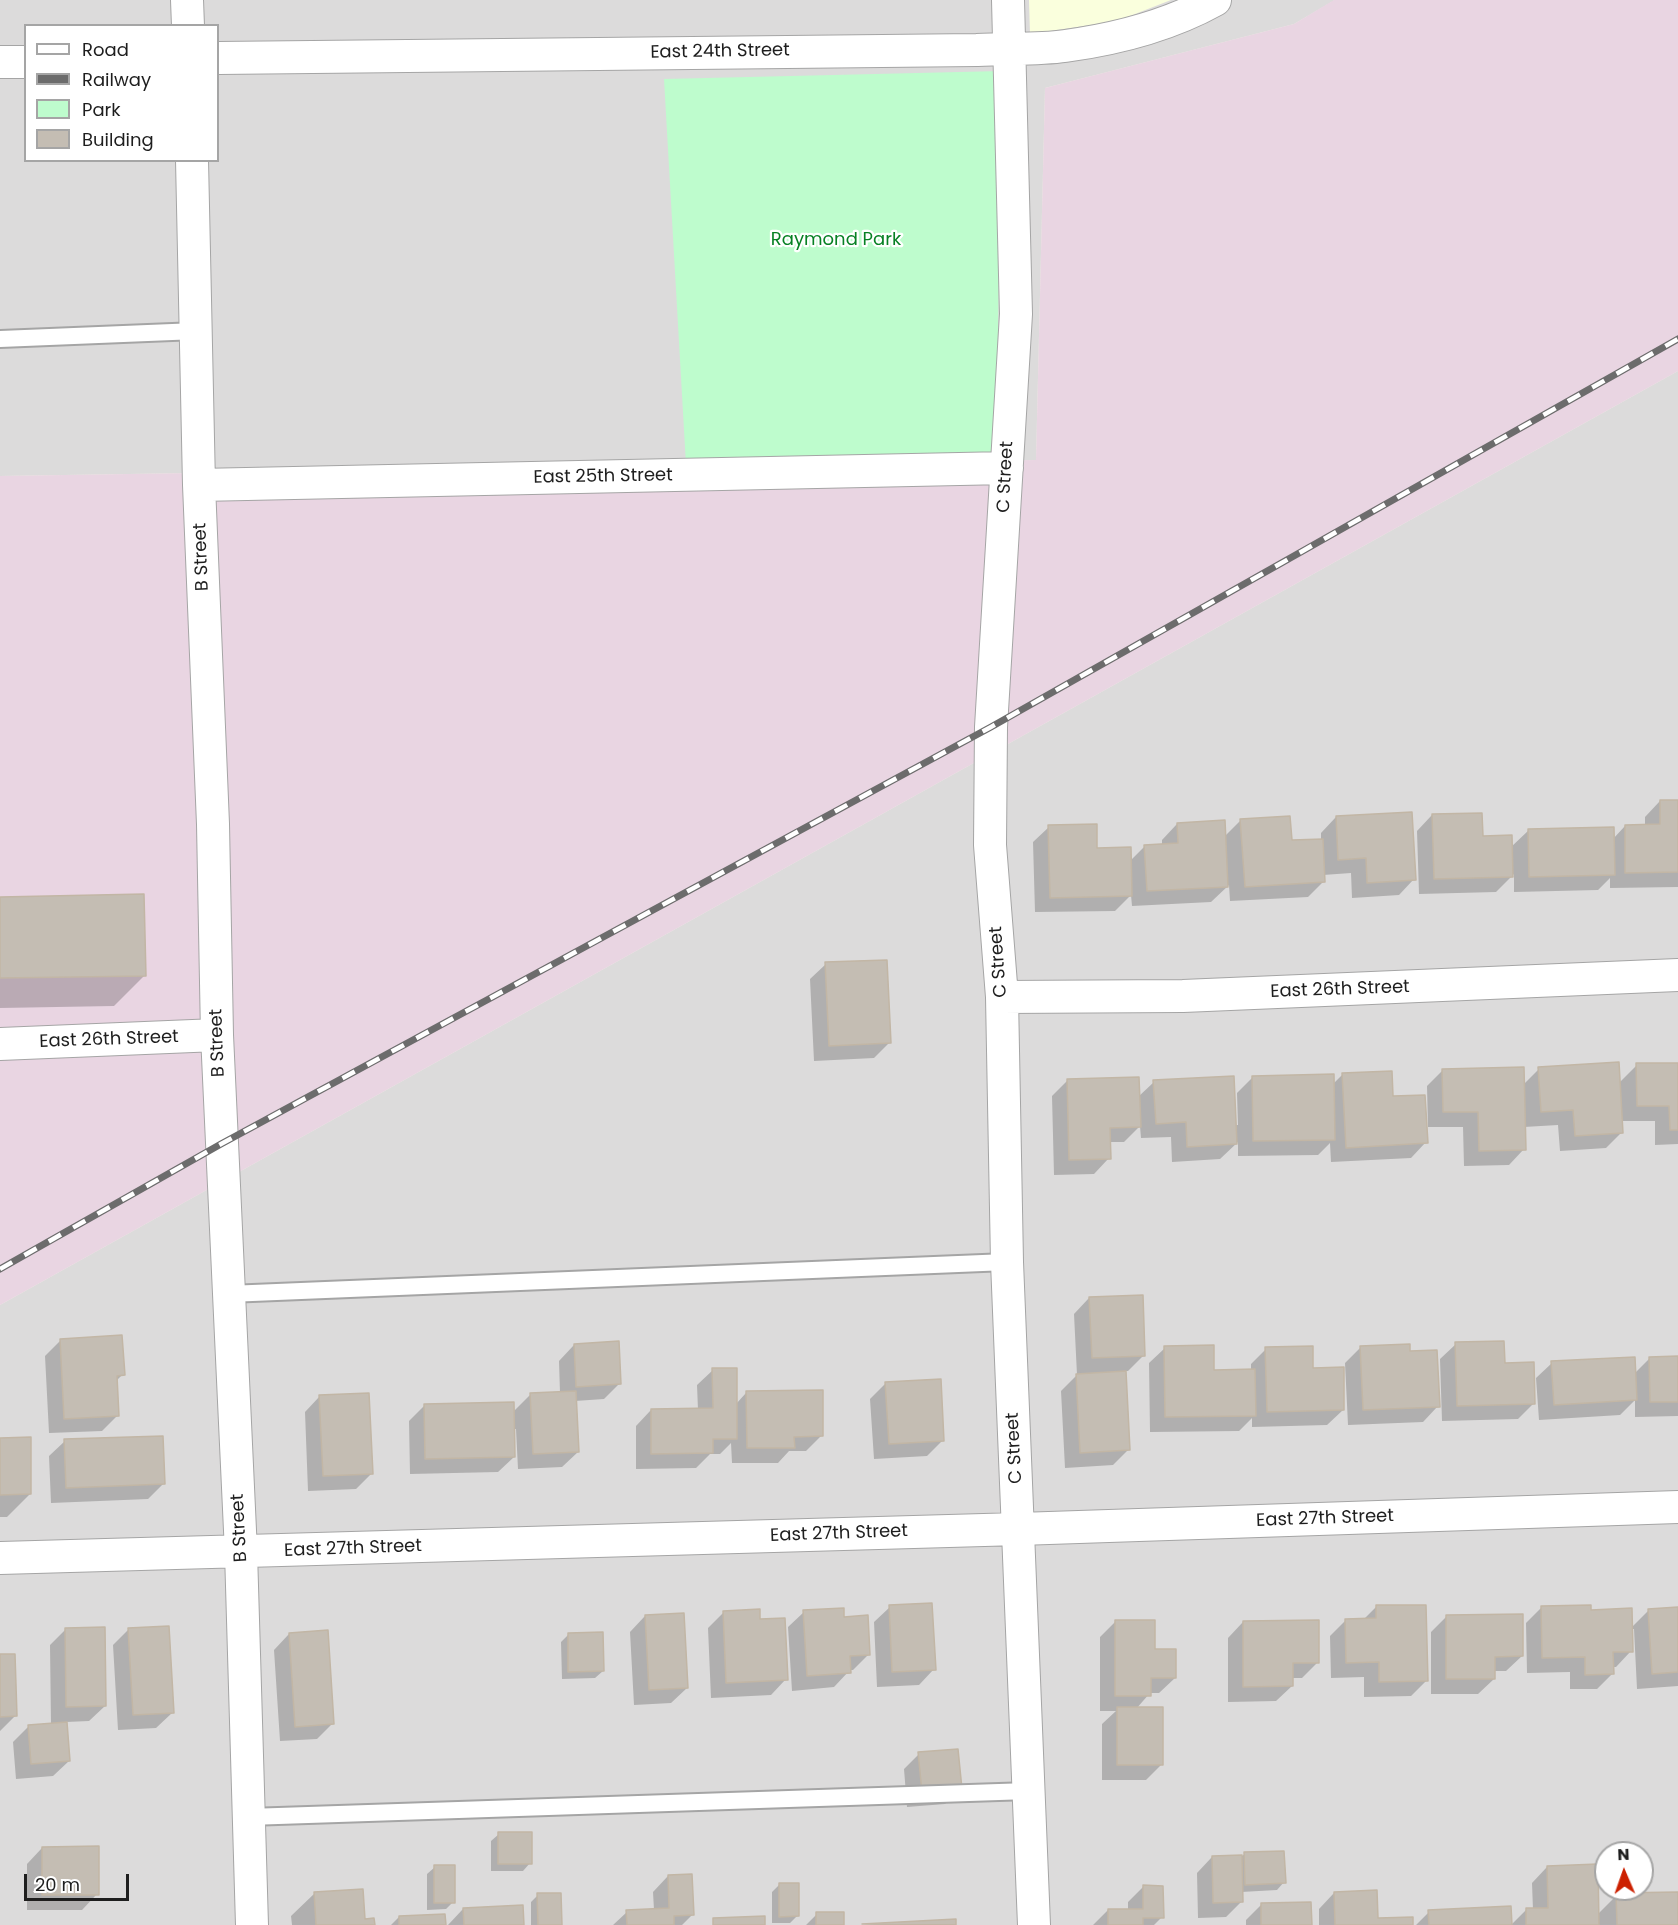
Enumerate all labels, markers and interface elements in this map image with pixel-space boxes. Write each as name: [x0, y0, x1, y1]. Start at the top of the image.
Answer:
legend: [24, 24, 219, 162]
text: Road: [82, 37, 129, 62]
street label: East 24th Street: [650, 40, 790, 64]
text: Railway: [82, 67, 151, 92]
text: Park: [82, 97, 121, 122]
text: Building: [82, 127, 154, 152]
park label: Raymond Park: [771, 229, 901, 251]
street label: C Street: [993, 441, 1019, 513]
street label: East 25th Street: [533, 465, 673, 489]
street label: B Street: [190, 522, 214, 592]
street label: C Street: [986, 926, 1012, 998]
street label: East 26th Street: [1270, 977, 1410, 1003]
street label: B Street: [206, 1008, 230, 1078]
street label: East 26th Street: [39, 1027, 179, 1053]
street label: C Street: [1002, 1412, 1028, 1484]
street label: B Street: [227, 1493, 253, 1563]
street label: East 27th Street: [1256, 1506, 1394, 1532]
street label: East 27th Street: [770, 1521, 908, 1547]
street label: East 27th Street: [284, 1536, 422, 1562]
north arrow: [1594, 1841, 1654, 1901]
text: N: [1617, 1843, 1630, 1866]
scale bar: [27, 1862, 132, 1900]
text: 20 m: [35, 1872, 80, 1897]

